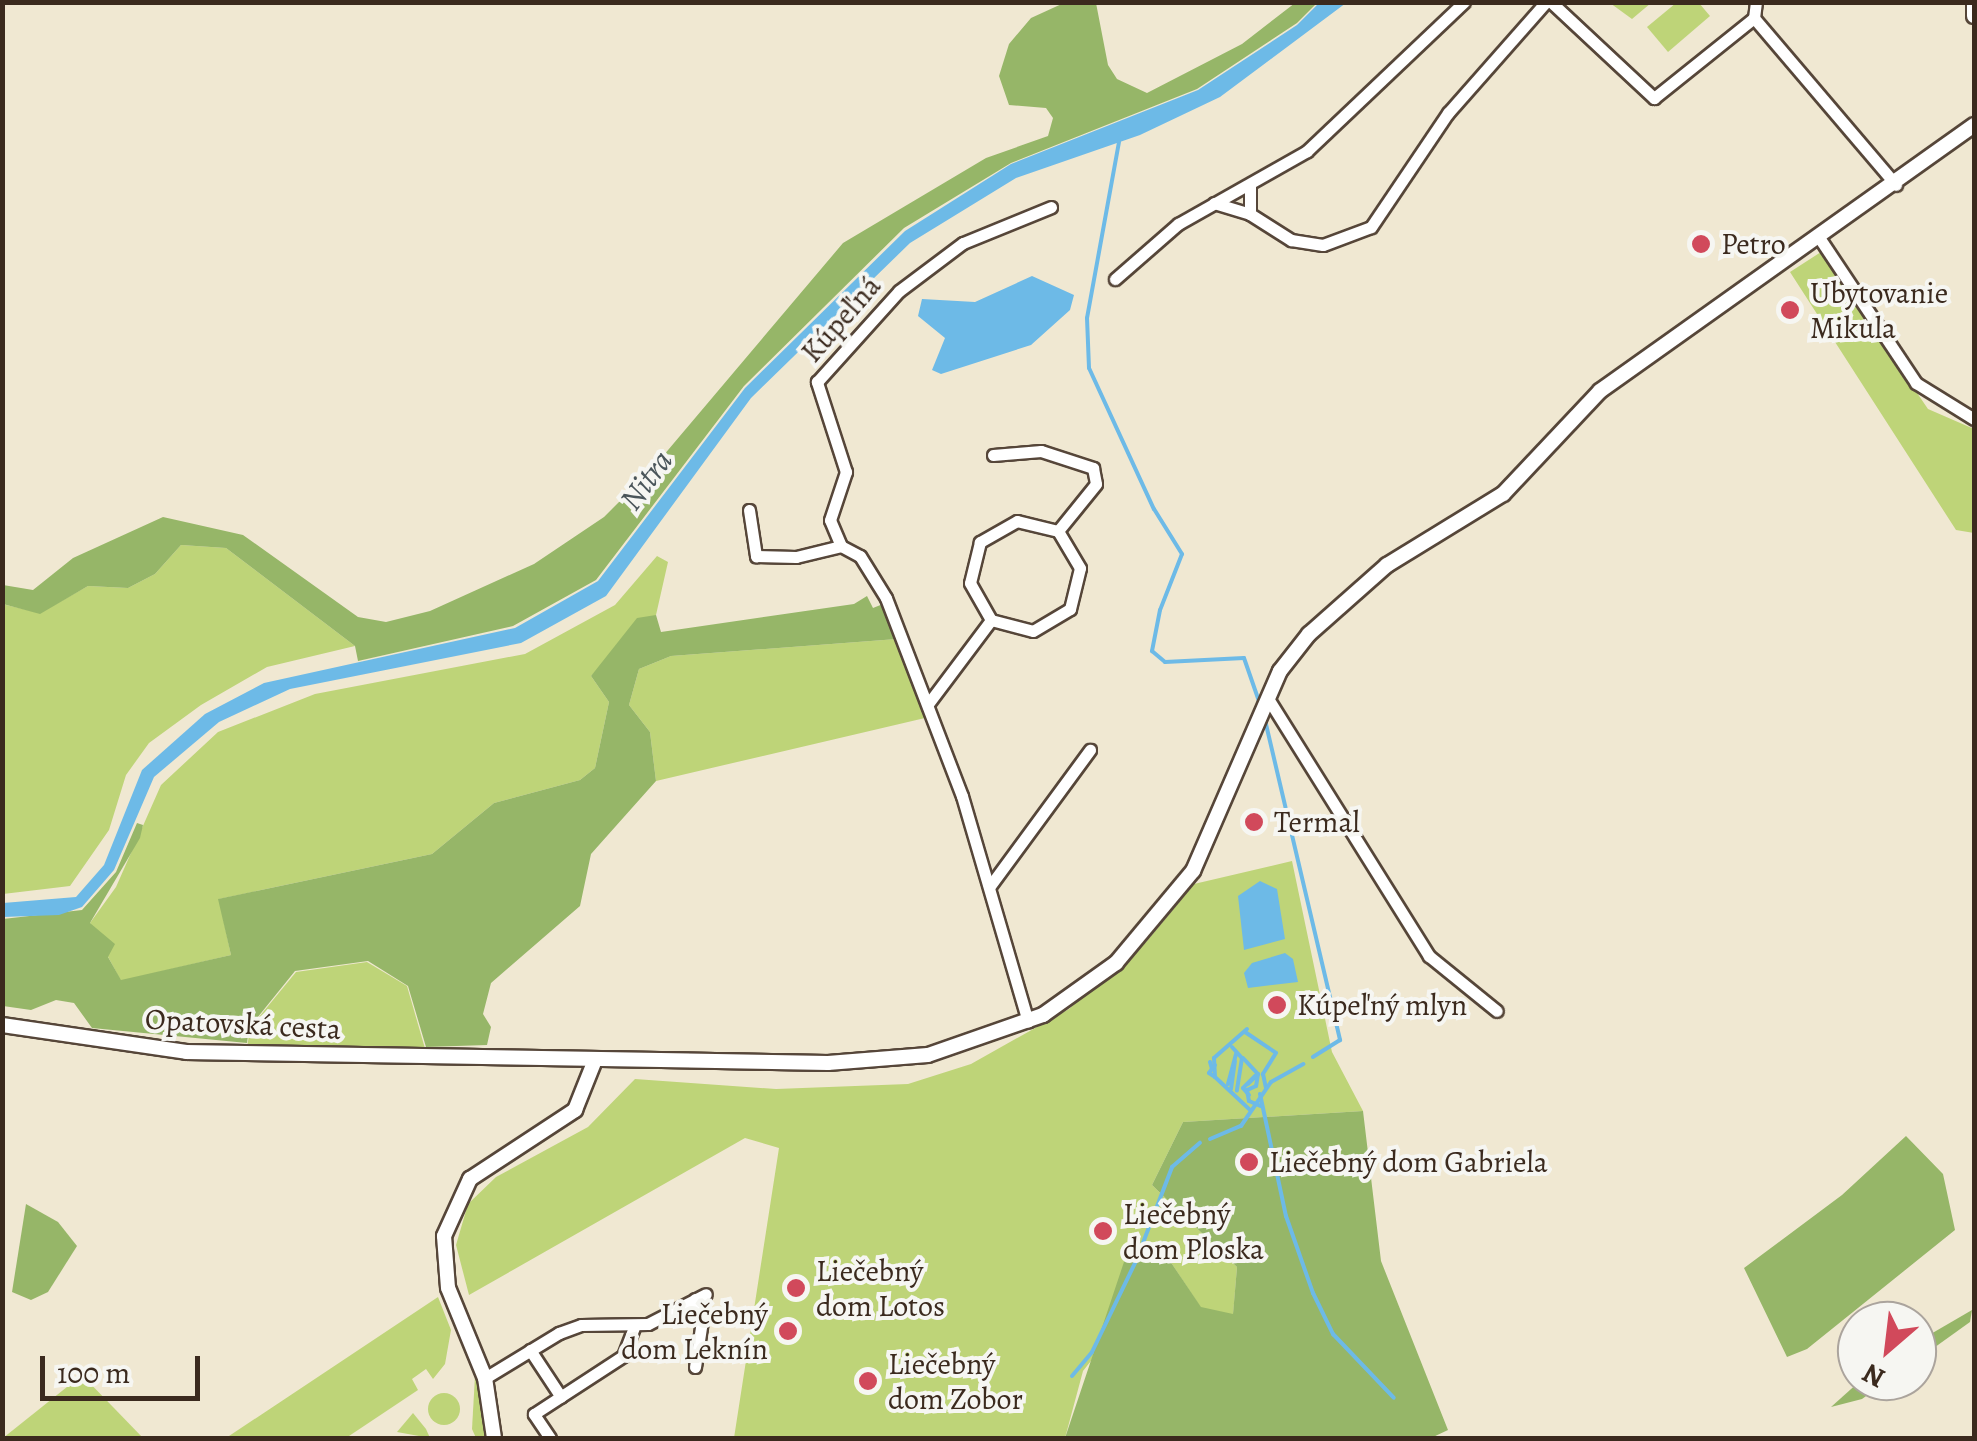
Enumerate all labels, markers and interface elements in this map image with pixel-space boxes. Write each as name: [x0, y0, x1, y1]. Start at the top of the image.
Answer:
place label: Petro: [1721, 226, 1786, 262]
marker: Petro: [1690, 233, 1712, 255]
street label: Kúpeľná: [794, 268, 888, 370]
place label: Ubytovanie Mikula: [1810, 275, 1948, 346]
marker: Ubytovanie Mikula: [1779, 299, 1801, 321]
water label: Nitra: [611, 443, 681, 517]
place label: Termal: [1274, 804, 1360, 840]
marker: Termal: [1243, 811, 1265, 833]
place label: Kúpeľný mlyn: [1297, 987, 1467, 1023]
marker: Kúpeľný mlyn: [1266, 994, 1288, 1016]
street label: Opatovská cesta: [144, 1001, 342, 1047]
place label: Liečebný dom Gabriela: [1269, 1144, 1548, 1180]
marker: Liečebný dom Gabriela: [1238, 1151, 1260, 1173]
place label: Liečebný dom Ploska: [1123, 1196, 1264, 1266]
marker: Liečebný dom Ploska: [1092, 1220, 1114, 1242]
place label: Liečebný dom Lotos: [816, 1253, 945, 1324]
marker: Liečebný dom Lotos: [785, 1277, 807, 1299]
place label: Liečebný dom Leknín: [621, 1296, 768, 1366]
north arrow: [1837, 1301, 1937, 1401]
marker: Liečebný dom Leknín: [777, 1320, 799, 1342]
scale bar: [45, 1336, 205, 1398]
place label: Liečebný dom Zobor: [888, 1346, 1023, 1416]
text: 100 m: [57, 1353, 130, 1393]
text: N: [1856, 1354, 1892, 1397]
marker: Liečebný dom Zobor: [857, 1370, 879, 1392]

